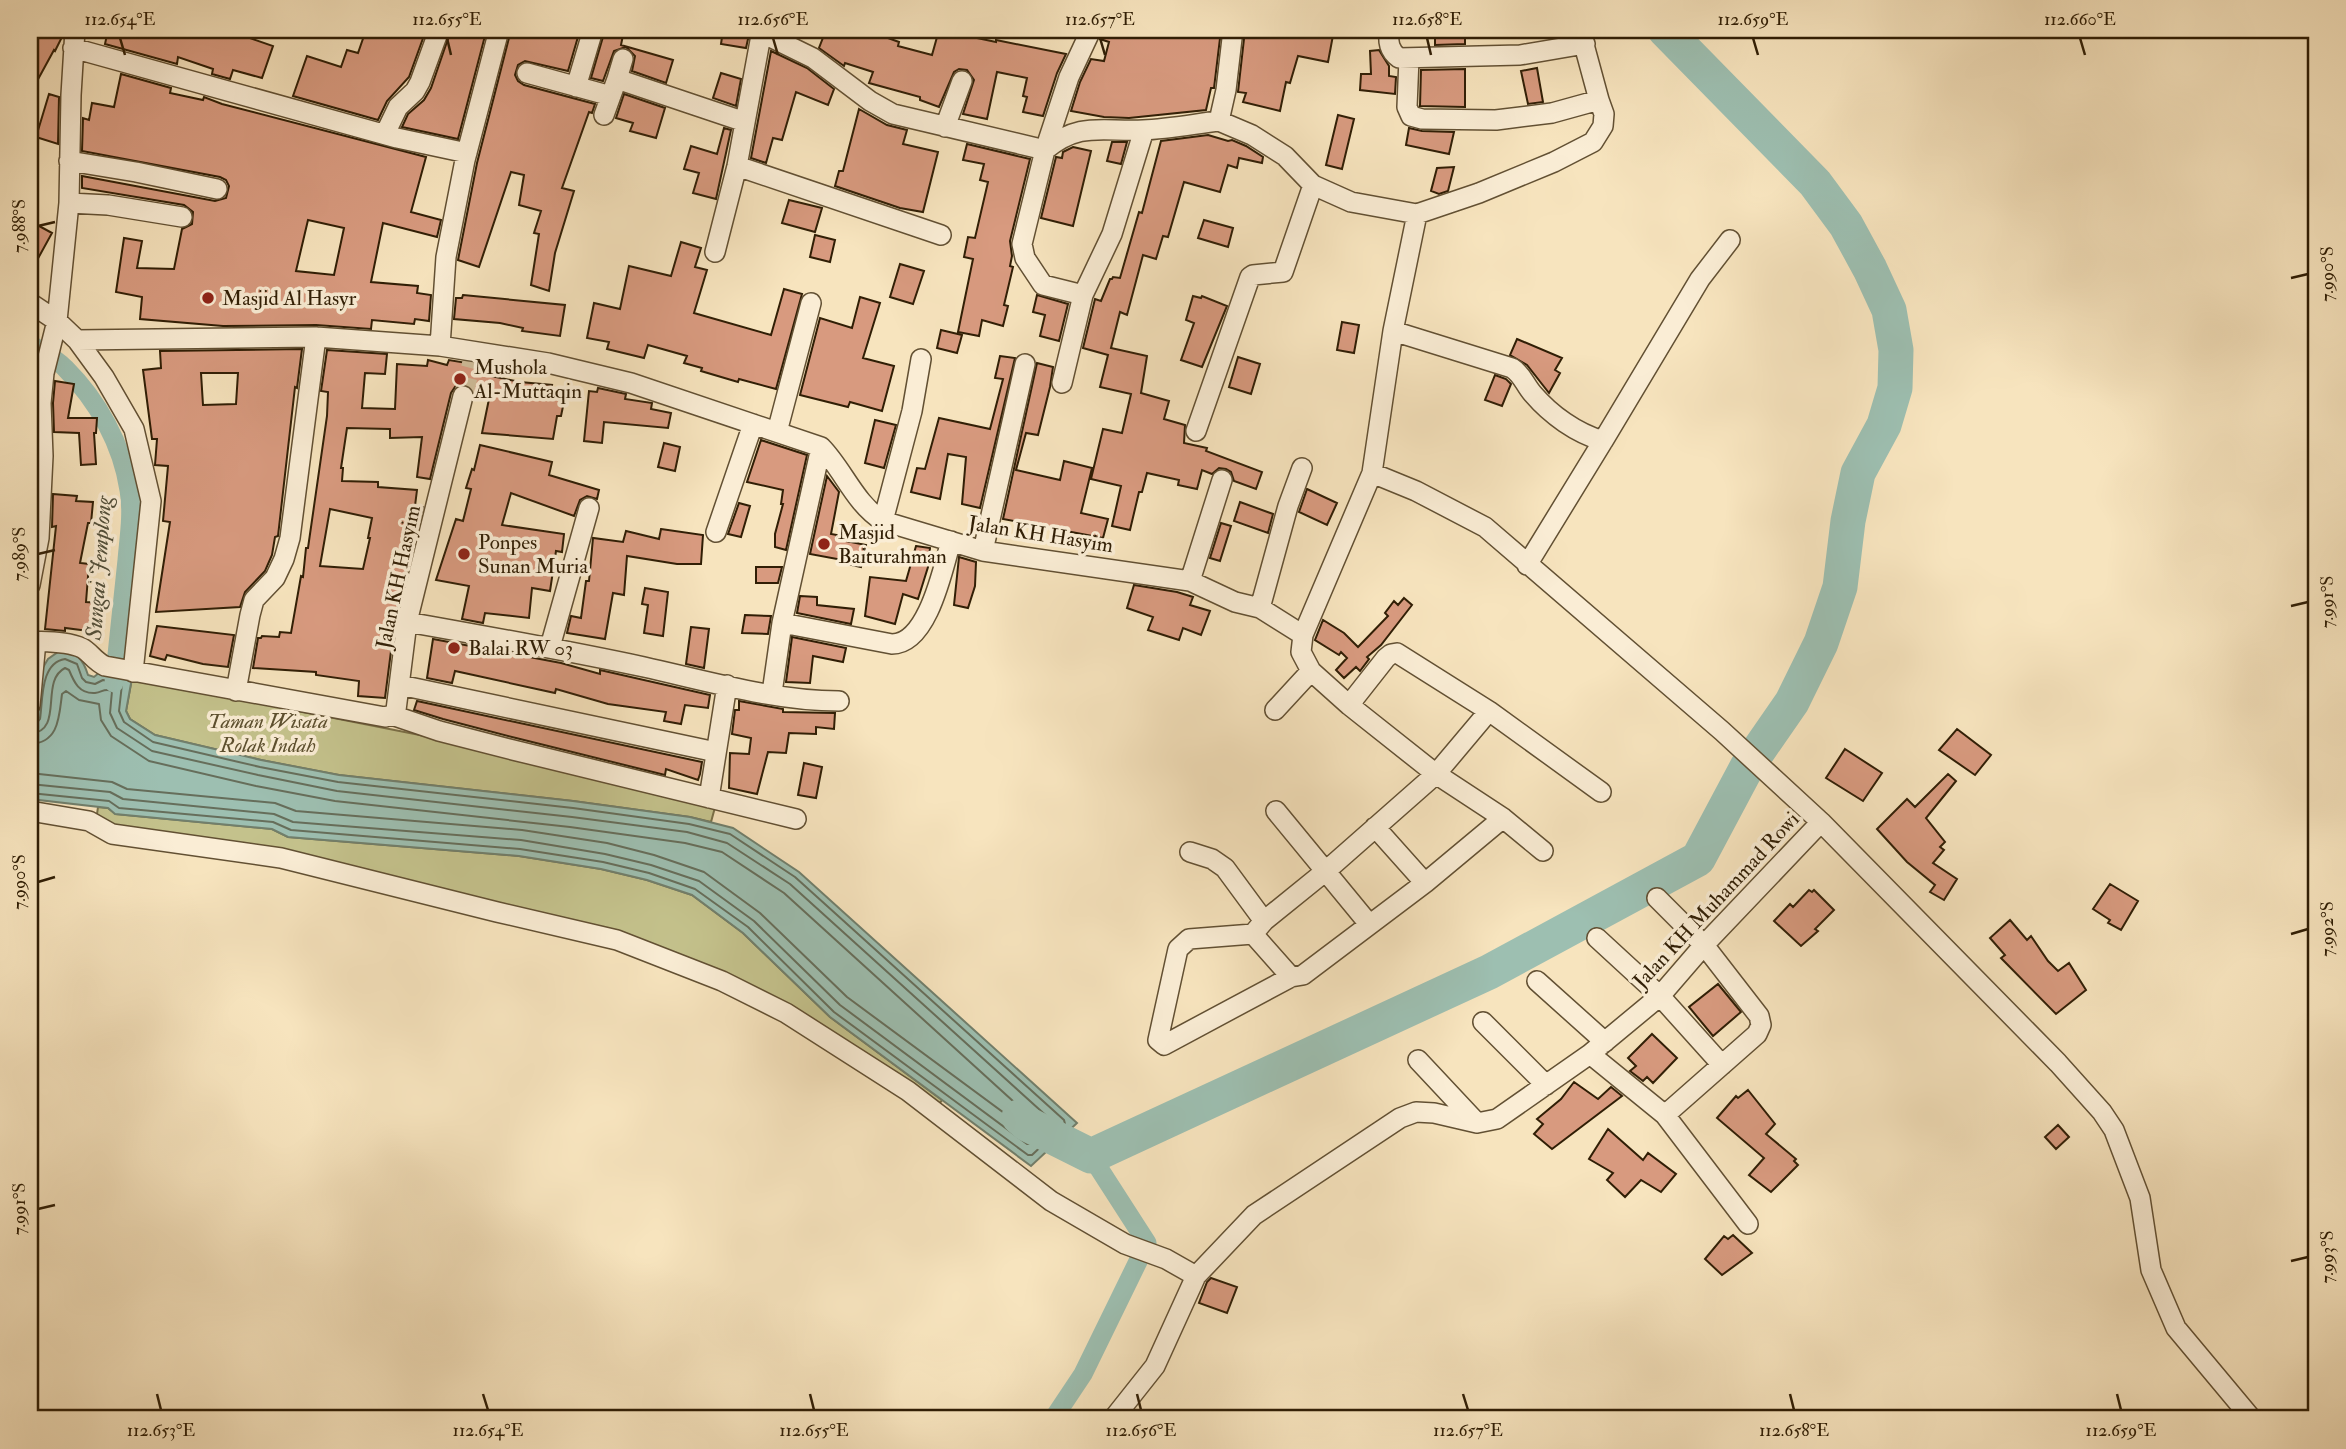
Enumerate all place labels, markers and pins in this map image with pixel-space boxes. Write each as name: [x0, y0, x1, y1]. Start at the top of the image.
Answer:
place label: Masjid Al Hasyr: [222, 285, 357, 312]
marker: Masjid Al Hasyr: [200, 290, 216, 306]
place label: Mushola Al-Muttaqin: [473, 354, 582, 405]
marker: Mushola Al-Muttaqin: [452, 371, 468, 387]
place label: Masjid Baiturahman: [838, 519, 947, 570]
place label: Ponpes Sunan Muria: [478, 529, 588, 580]
marker: Masjid Baiturahman: [816, 536, 832, 552]
marker: Ponpes Sunan Muria: [456, 546, 472, 562]
place label: Balai RW 03: [468, 635, 573, 662]
marker: Balai RW 03: [446, 640, 462, 656]

